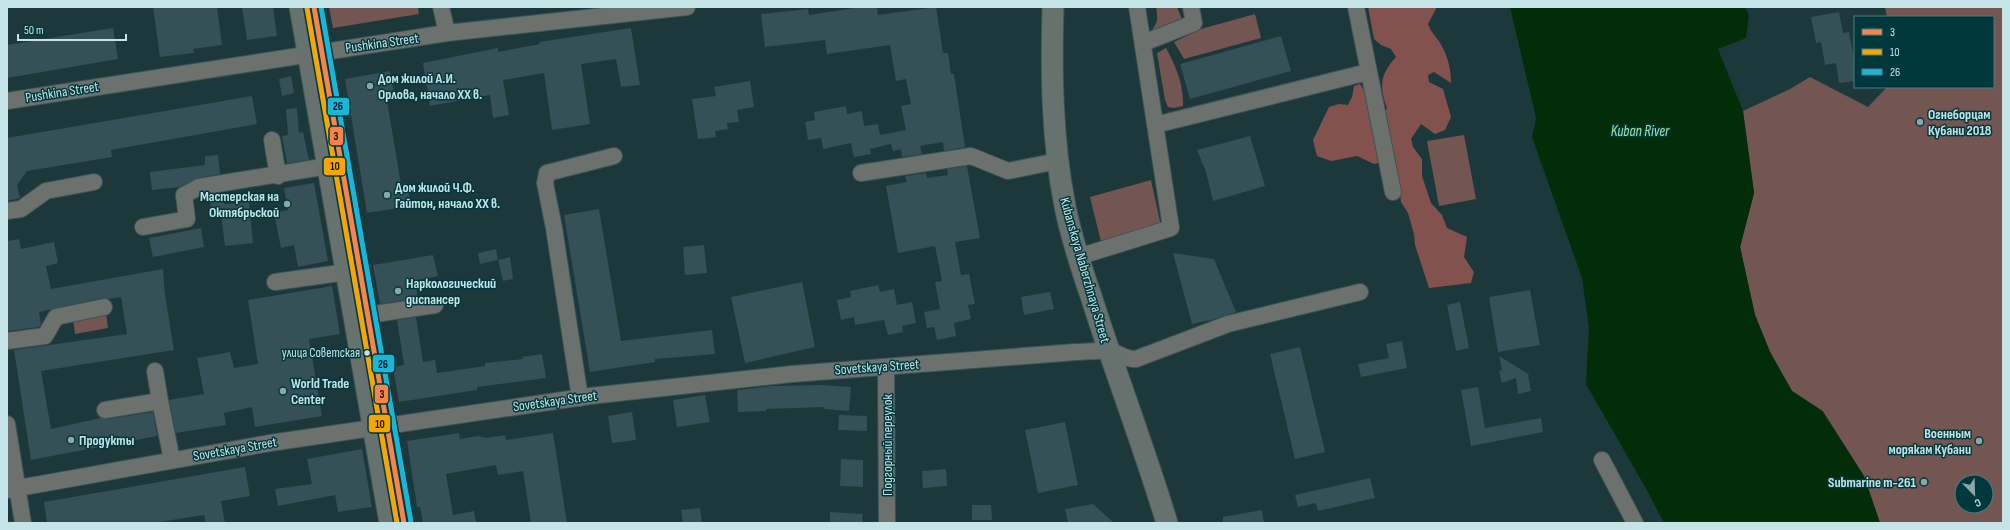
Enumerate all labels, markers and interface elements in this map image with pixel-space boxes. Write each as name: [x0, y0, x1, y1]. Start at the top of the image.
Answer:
scale bar: [18, 16, 126, 42]
legend: [1854, 16, 1994, 88]
text: 50 m: [24, 23, 44, 38]
text: 3: [1890, 25, 1895, 40]
street label: Pushkina Street: [344, 29, 420, 57]
text: 10: [1890, 45, 1900, 60]
text: 26: [1890, 65, 1900, 80]
place label: Дом жилой А.И. Орлова, начало XX в.: [378, 70, 482, 103]
street label: Pushkina Street: [24, 78, 100, 106]
marker: Дом жилой А.И. Орлова, начало XX в.: [365, 81, 375, 91]
line badge: 26: [327, 97, 350, 116]
text: 26: [333, 100, 343, 113]
place label: Огнеборцам Кубани 2018: [1928, 106, 1992, 139]
marker: Огнеборцам Кубани 2018: [1915, 117, 1925, 127]
water label: Kuban River: [1611, 122, 1670, 141]
line badge: 3: [329, 126, 344, 146]
text: 3: [334, 130, 339, 143]
line badge: 10: [323, 157, 346, 176]
text: 10: [330, 160, 340, 173]
place label: Дом жилой Ч.Ф. Гайтон, начало XX в.: [395, 179, 500, 212]
place label: Мастерская на Октябрьской: [200, 188, 279, 221]
marker: Дом жилой Ч.Ф. Гайтон, начало XX в.: [382, 190, 392, 200]
street label: Kubanskaya Naberzhnaya Street: [1056, 195, 1114, 345]
marker: Мастерская на Октябрьской: [282, 199, 292, 209]
place label: Наркологический диспансер: [406, 275, 496, 308]
marker: Наркологический диспансер: [393, 286, 403, 296]
place label: улица Советская: [282, 345, 360, 361]
marker: улица Советская: [362, 348, 372, 358]
line badge: 26: [372, 354, 395, 373]
street label: Sovetskaya Street: [834, 356, 920, 378]
text: 26: [378, 358, 388, 371]
place label: World Trade Center: [291, 375, 349, 408]
line badge: 3: [374, 384, 389, 404]
marker: World Trade Center: [278, 386, 288, 396]
street label: Sovetskaya Street: [512, 387, 598, 415]
text: 3: [380, 388, 385, 401]
street label: Подгорный переулок: [879, 393, 896, 496]
line badge: 10: [368, 414, 391, 433]
text: 10: [375, 418, 385, 431]
place label: Военным морякам Кубани: [1888, 425, 1971, 458]
place label: Продукты: [79, 432, 134, 449]
street label: Sovetskaya Street: [192, 433, 278, 465]
marker: Продукты: [66, 435, 76, 445]
marker: Военным морякам Кубани: [1974, 436, 1984, 446]
place label: Submarine m-261: [1828, 474, 1917, 491]
north arrow: [1954, 474, 1994, 514]
marker: Submarine m-261: [1919, 477, 1929, 487]
text: С: [1972, 496, 1983, 510]

